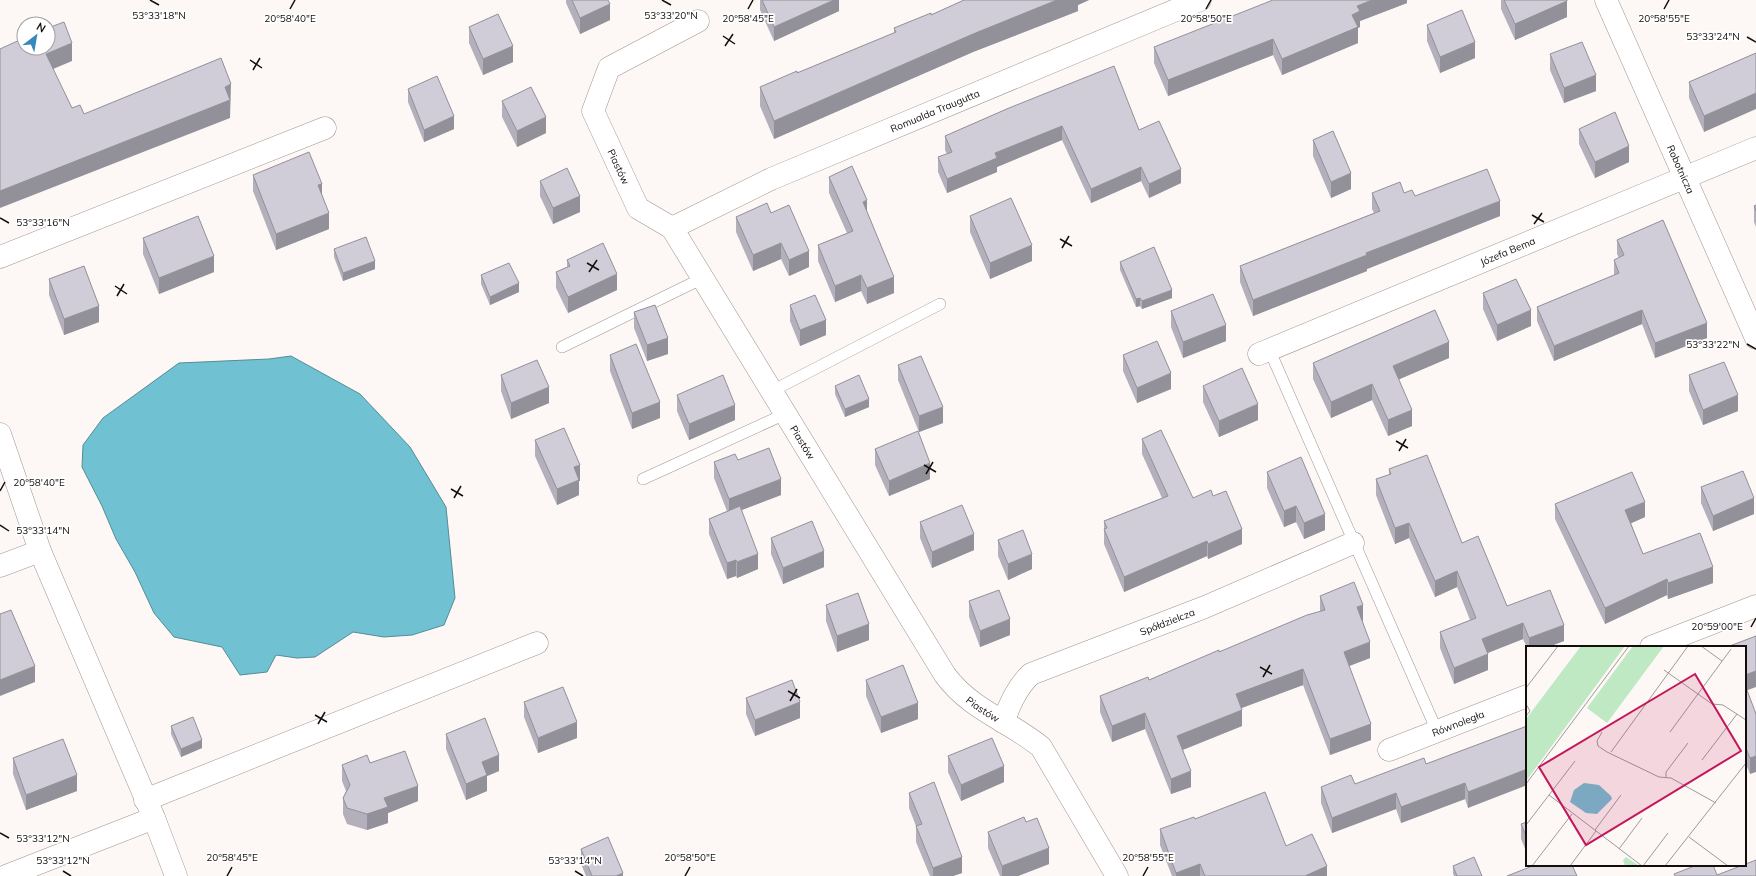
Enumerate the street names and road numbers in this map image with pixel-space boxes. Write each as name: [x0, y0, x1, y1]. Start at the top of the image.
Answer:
street label: Romualda Traugutta: [888, 87, 982, 135]
street label: Robotnicza: [1664, 143, 1697, 196]
street label: Piastów: [605, 147, 632, 187]
street label: Józefa Bema: [1478, 234, 1537, 269]
street label: Piastów: [787, 423, 818, 462]
street label: Spółdzielcza: [1138, 606, 1197, 638]
street label: Piastów: [963, 694, 1002, 725]
street label: Równoległa: [1430, 707, 1486, 740]

